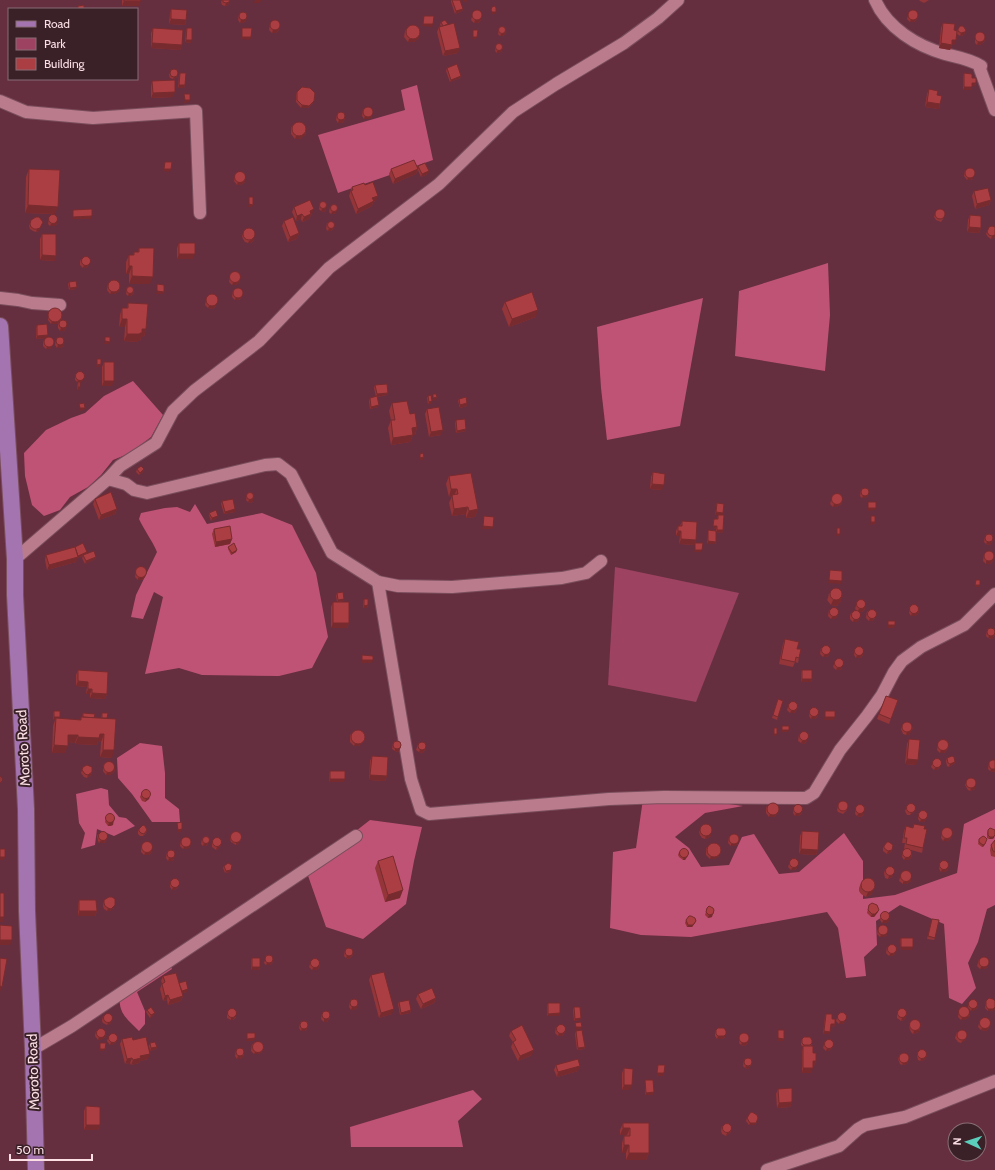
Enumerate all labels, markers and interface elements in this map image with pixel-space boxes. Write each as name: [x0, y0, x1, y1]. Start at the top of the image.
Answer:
legend: [8, 8, 138, 80]
text: Road: [44, 16, 70, 31]
text: Park: [44, 36, 66, 51]
text: Building: [44, 56, 86, 71]
street label: Moroto Road: [12, 709, 34, 787]
street label: Moroto Road: [23, 1033, 43, 1111]
north arrow: [947, 1122, 987, 1162]
scale bar: [10, 1136, 92, 1162]
text: N: [950, 1137, 964, 1146]
text: 50 m: [16, 1142, 44, 1157]

